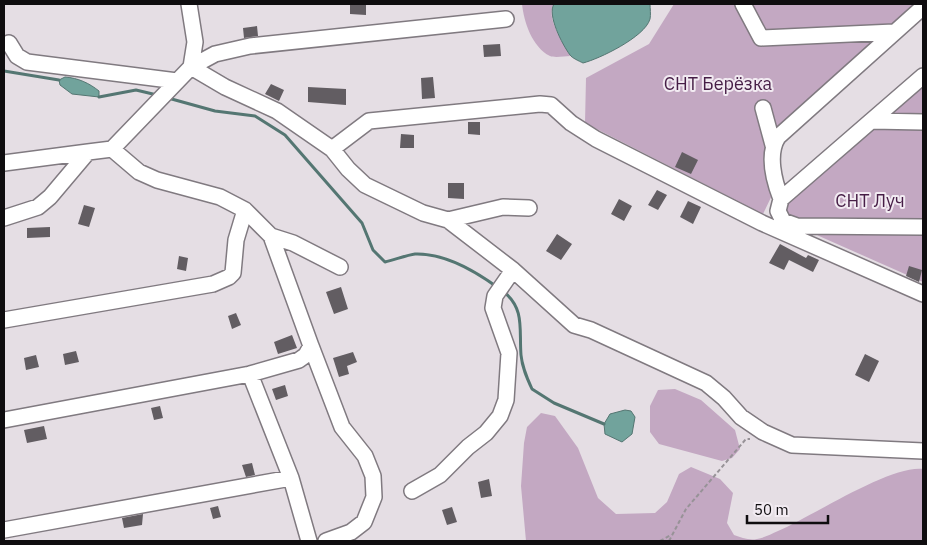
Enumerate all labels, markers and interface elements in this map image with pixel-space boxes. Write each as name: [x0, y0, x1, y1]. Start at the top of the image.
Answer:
park label: СНТ Берёзка: [664, 72, 773, 95]
park label: СНТ Луч: [835, 189, 905, 212]
scale bar: [747, 492, 828, 524]
text: 50 m: [754, 500, 789, 519]

